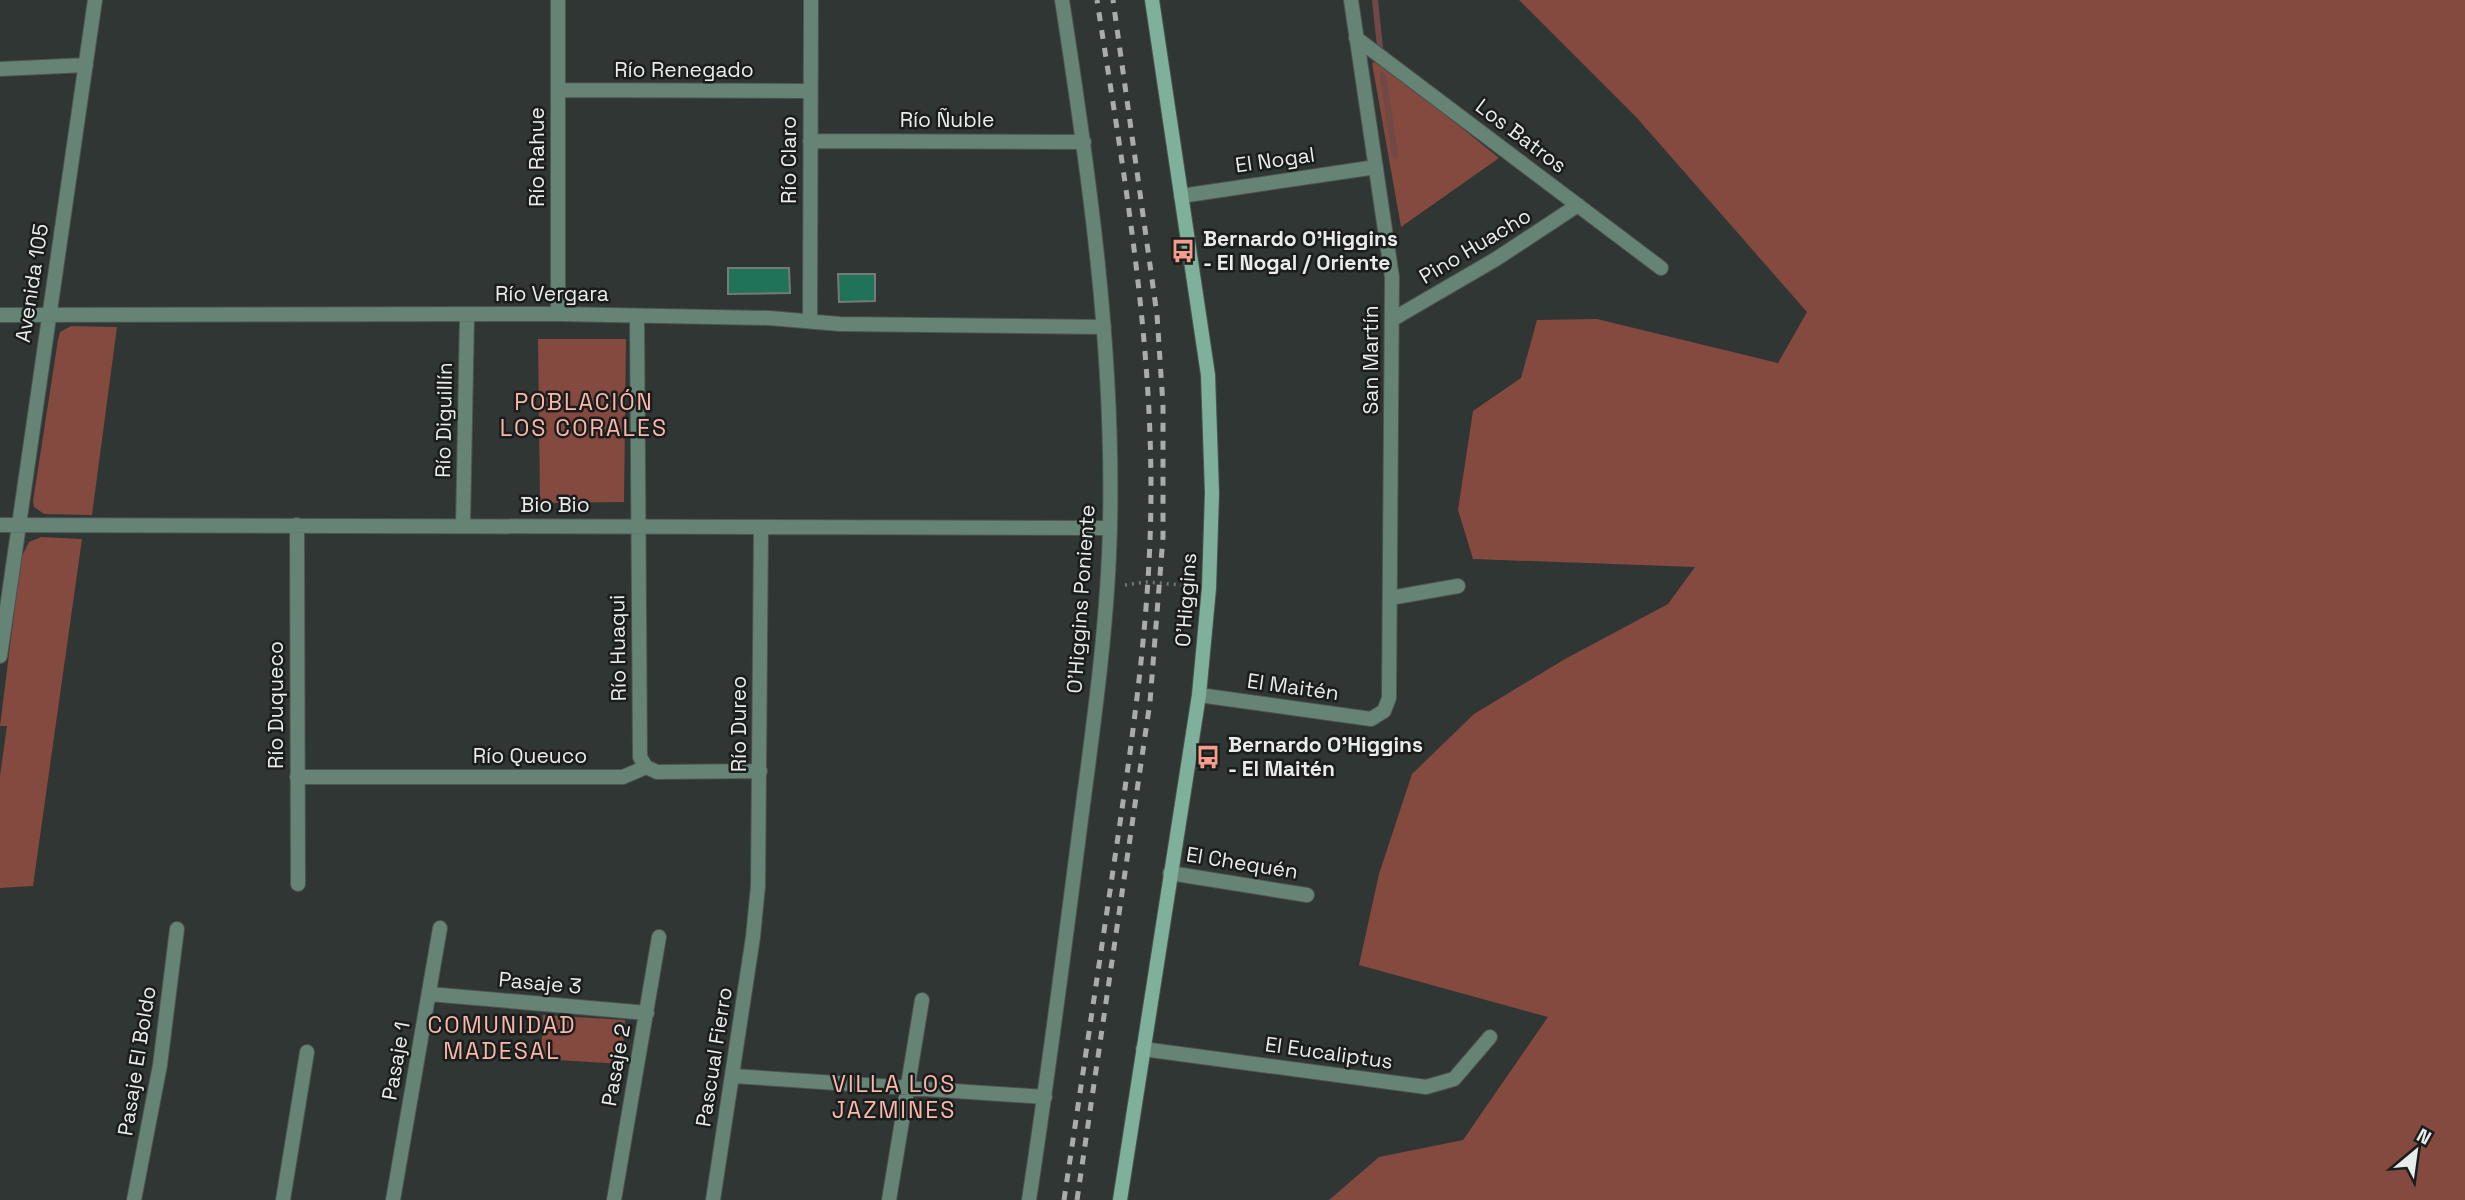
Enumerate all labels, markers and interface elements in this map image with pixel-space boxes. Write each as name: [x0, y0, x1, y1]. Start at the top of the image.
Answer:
street label: Río Renegado: [614, 56, 754, 83]
street label: Los Batros: [1470, 93, 1572, 179]
street label: Río Ñuble: [900, 106, 994, 133]
street label: Río Rahue: [523, 107, 550, 207]
street label: Río Claro: [775, 116, 802, 204]
street label: El Nogal: [1233, 141, 1316, 178]
street label: Pino Huacho: [1414, 202, 1536, 290]
street label: Avenida 105: [9, 222, 54, 344]
place label: Bernardo O'Higgins - El Nogal / Oriente: [1203, 225, 1398, 276]
bus stop icon: Bernardo O'Higgins - El Nogal / Oriente: [1169, 237, 1197, 265]
street label: Río Vergara: [495, 280, 609, 307]
street label: San Martín: [1357, 305, 1384, 415]
street label: Río Diguillín: [429, 362, 458, 478]
district label: POBLACIÓN LOS CORALES: [500, 387, 668, 443]
street label: Bio Bio: [520, 491, 590, 518]
street label: O'Higgins Poniente: [1060, 504, 1101, 694]
street label: O'Higgins: [1169, 552, 1202, 648]
street label: Río Huaqui: [603, 594, 632, 702]
street label: Río Duqueco: [262, 641, 289, 769]
street label: El Maitén: [1245, 667, 1341, 706]
street label: Río Dureo: [725, 676, 752, 772]
place label: Bernardo O'Higgins - El Maitén: [1228, 731, 1423, 782]
street label: Río Queuco: [473, 742, 587, 769]
bus stop icon: Bernardo O'Higgins - El Maitén: [1194, 743, 1222, 771]
street label: El Chequén: [1184, 840, 1300, 885]
street label: Pasaje 3: [497, 965, 583, 1000]
street label: Pasaje El Boldo: [111, 984, 162, 1138]
street label: Pascual Fierro: [689, 985, 738, 1129]
district label: COMUNIDAD MADESAL: [427, 1010, 577, 1066]
street label: Pasaje 1: [375, 1020, 416, 1102]
street label: Pasaje 2: [595, 1022, 636, 1108]
street label: El Eucaliptus: [1263, 1030, 1395, 1075]
district label: VILLA LOS JAZMINES: [832, 1069, 956, 1125]
north arrow: [2381, 1116, 2451, 1186]
text: N: [2412, 1123, 2436, 1151]

